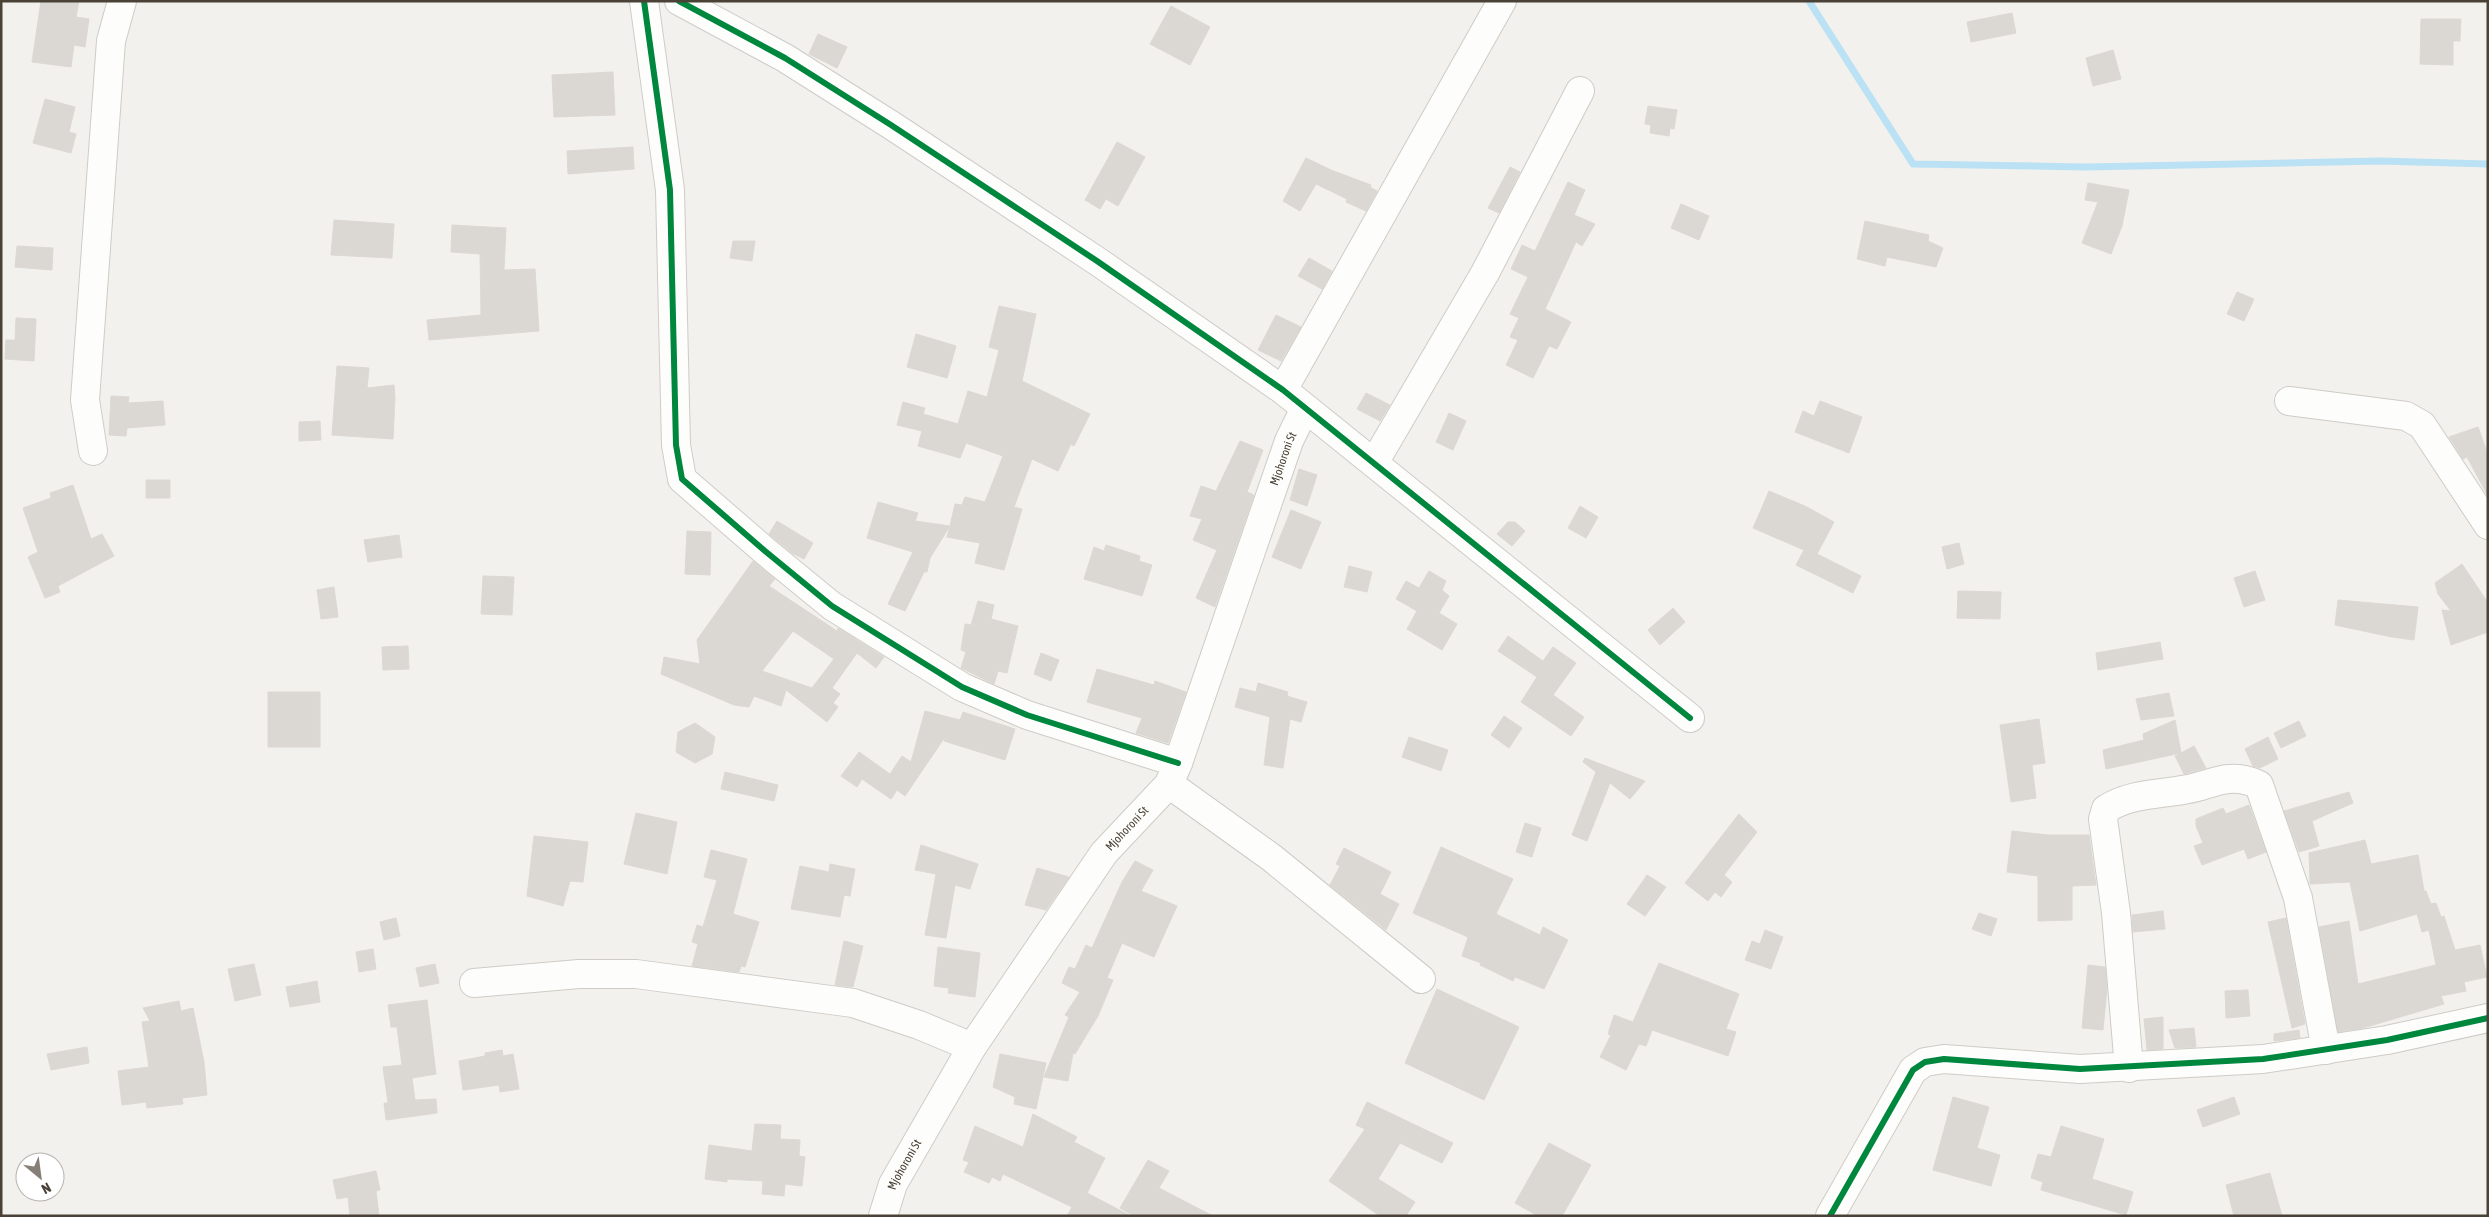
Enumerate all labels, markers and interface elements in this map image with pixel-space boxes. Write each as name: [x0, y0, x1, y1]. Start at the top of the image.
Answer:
street label: Mjohoroni St: [1267, 429, 1300, 487]
street label: Mjohoroni St: [1103, 803, 1152, 854]
street label: Mjohoroni St: [885, 1136, 925, 1191]
north arrow: [15, 1152, 65, 1202]
text: N: [39, 1179, 54, 1197]

